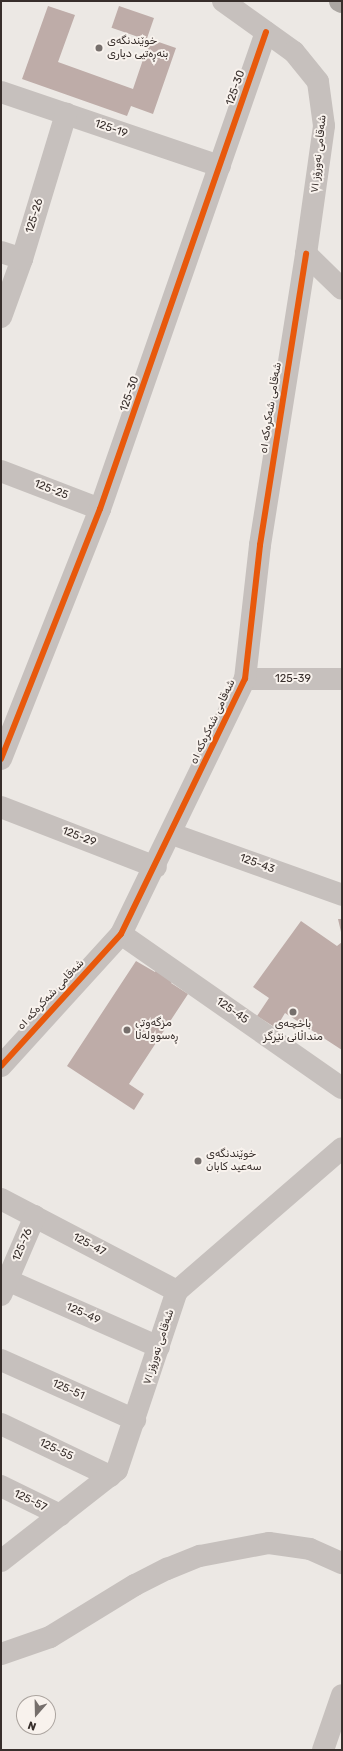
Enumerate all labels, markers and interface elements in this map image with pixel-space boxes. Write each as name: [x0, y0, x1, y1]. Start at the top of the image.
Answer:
place label: خوێندنگەی بنەڕەتیی دیاری: [107, 35, 169, 61]
marker: خوێندنگەی بنەڕەتیی دیاری: [94, 43, 104, 53]
street label: 125-30: [224, 69, 248, 107]
street label: شەقامی نەورۆز ٧١: [308, 114, 330, 194]
street label: 125-19: [93, 117, 129, 141]
street label: 125-26: [23, 197, 47, 235]
street label: شەقامی شەکرەکە ٥١: [257, 361, 285, 455]
street label: 125-30: [118, 375, 142, 413]
street label: 125-25: [32, 477, 70, 503]
street label: 125-39: [275, 672, 311, 686]
street label: شەقامی شەکرەکە ٥١: [188, 677, 238, 767]
street label: 125-29: [60, 824, 98, 850]
street label: 125-43: [238, 852, 276, 876]
street label: شەقامی شەکرەکە ٥١: [15, 957, 87, 1033]
street label: 125-45: [213, 995, 251, 1027]
marker: باخچەی منداڵانی نێرگز: [288, 1007, 298, 1017]
place label: مزگەوتی ڕەسوولەڵا: [135, 1017, 178, 1043]
place label: باخچەی منداڵانی نێرگز: [263, 1018, 323, 1044]
marker: مزگەوتی ڕەسوولەڵا: [122, 1025, 132, 1035]
place label: خوێندنگەی سەعید کابان: [206, 1148, 261, 1174]
marker: خوێندنگەی سەعید کابان: [193, 1156, 203, 1166]
street label: 125-76: [10, 1227, 36, 1263]
street label: 125-47: [70, 1231, 108, 1259]
street label: 125-49: [64, 1301, 102, 1327]
street label: شەقامی نەورۆز ٧١: [141, 1308, 177, 1386]
street label: 125-51: [50, 1377, 86, 1403]
street label: 125-55: [37, 1436, 75, 1464]
street label: 125-57: [11, 1487, 49, 1515]
north arrow: [16, 1695, 56, 1735]
text: N: [26, 1718, 38, 1733]

